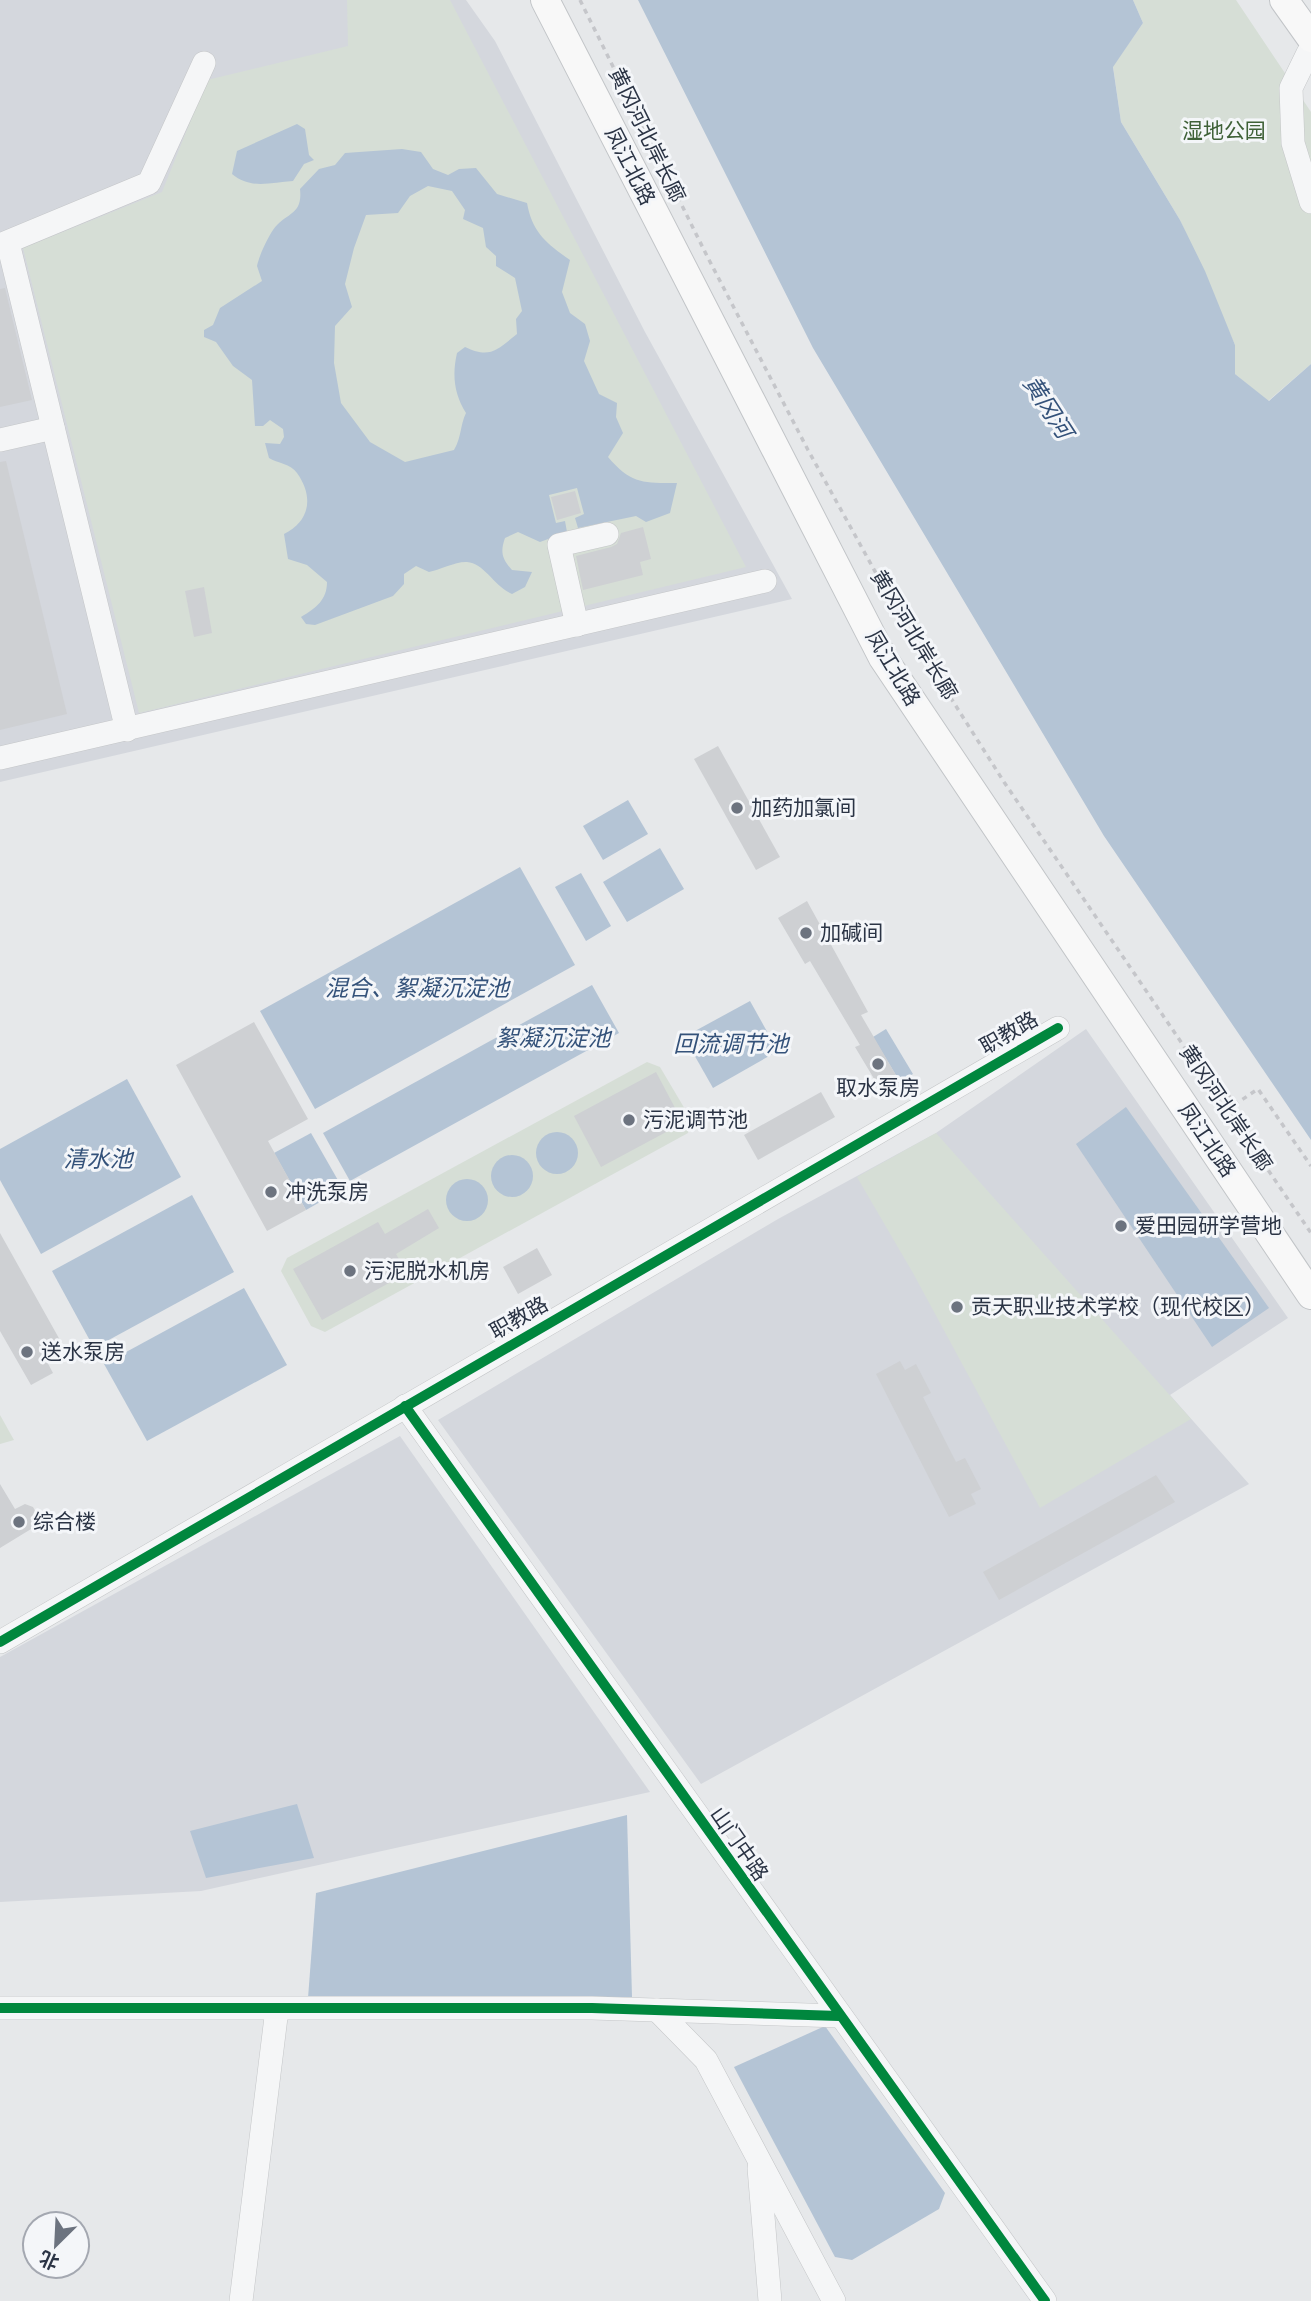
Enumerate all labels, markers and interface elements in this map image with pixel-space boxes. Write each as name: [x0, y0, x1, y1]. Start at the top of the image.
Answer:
street label: 黄冈河北岸长廊: [603, 62, 693, 207]
park label: 湿地公园: [1182, 116, 1266, 144]
street label: 凤江北路: [599, 122, 662, 209]
water label: 黄冈河: [1017, 369, 1083, 447]
street label: 黄冈河北岸长廊: [865, 564, 965, 705]
street label: 凤江北路: [860, 624, 927, 711]
place label: 加药加氯间: [751, 793, 856, 821]
marker: 加药加氯间: [729, 800, 745, 816]
place label: 加碱间: [820, 918, 883, 946]
marker: 加碱间: [798, 925, 814, 941]
water label: 混合、絮凝沉淀池: [325, 971, 511, 1003]
street label: 职教路: [974, 1004, 1043, 1060]
water label: 絮凝沉淀池: [496, 1021, 613, 1053]
water label: 回流调节池: [674, 1027, 791, 1059]
street label: 黄冈河北岸长廊: [1174, 1039, 1280, 1176]
marker: 取水泵房: [870, 1056, 886, 1072]
place label: 取水泵房: [836, 1073, 920, 1101]
street label: 凤江北路: [1173, 1097, 1243, 1182]
place label: 污泥调节池: [643, 1105, 748, 1133]
marker: 污泥调节池: [621, 1112, 637, 1128]
water label: 清水池: [64, 1142, 135, 1174]
place label: 冲洗泵房: [285, 1177, 369, 1205]
marker: 冲洗泵房: [263, 1184, 279, 1200]
place label: 爱田园研学营地: [1135, 1211, 1282, 1239]
marker: 爱田园研学营地: [1113, 1218, 1129, 1234]
place label: 污泥脱水机房: [364, 1256, 490, 1284]
marker: 污泥脱水机房: [342, 1263, 358, 1279]
street label: 职教路: [484, 1289, 553, 1345]
place label: 贡天职业技术学校（现代校区）: [971, 1292, 1265, 1320]
marker: 贡天职业技术学校（现代校区）: [949, 1299, 965, 1315]
place label: 送水泵房: [41, 1337, 125, 1365]
marker: 送水泵房: [19, 1344, 35, 1360]
place label: 综合楼: [33, 1507, 96, 1535]
marker: 综合楼: [11, 1514, 27, 1530]
street label: 山门中路: [704, 1801, 775, 1886]
north arrow: [21, 2210, 91, 2280]
text: 北: [35, 2245, 63, 2276]

